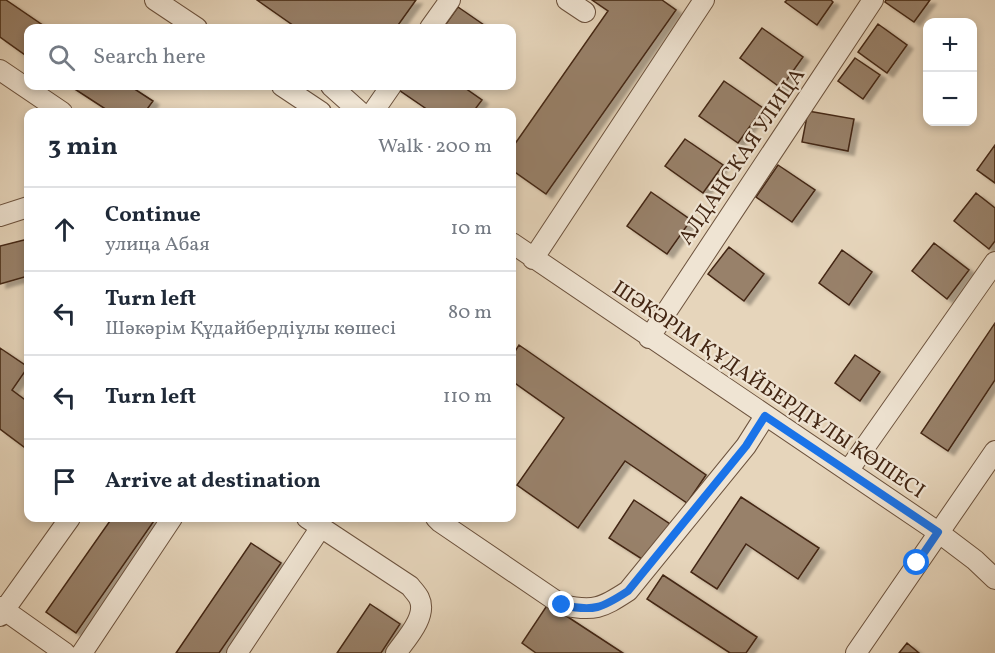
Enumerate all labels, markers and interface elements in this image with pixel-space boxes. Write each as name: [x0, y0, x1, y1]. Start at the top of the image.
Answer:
map controls: [923, 18, 977, 126]
button: +: [923, 18, 977, 72]
search box: [24, 24, 516, 90]
icon: search: [45, 41, 78, 74]
text: Search here: [93, 42, 206, 73]
street label: АЛДАНСКАЯ УЛИЦА: [672, 62, 813, 251]
button: −: [923, 72, 977, 126]
text: 3 min: [48, 129, 118, 165]
text: Walk · 200 m: [378, 133, 492, 161]
text: Continue: [105, 200, 201, 231]
icon: ahead: [48, 213, 81, 246]
text: 10 m: [451, 215, 492, 243]
text: улица Абая: [105, 231, 210, 259]
street label: ШӘКӘРІМ ҚҰДАЙБЕРДІҰЛЫ КӨШЕСІ: [606, 274, 930, 506]
text: Turn left: [105, 284, 196, 315]
icon: left: [48, 297, 81, 330]
text: 80 m: [448, 299, 492, 327]
text: Шәкәрім Құдайбердіұлы көшесі: [105, 315, 396, 343]
icon: left: [48, 381, 81, 414]
text: Turn left: [105, 382, 196, 413]
text: 110 m: [443, 383, 492, 411]
icon: arrive: [48, 465, 81, 498]
text: Arrive at destination: [105, 466, 321, 497]
route start: [903, 549, 929, 575]
route end: [548, 591, 574, 617]

